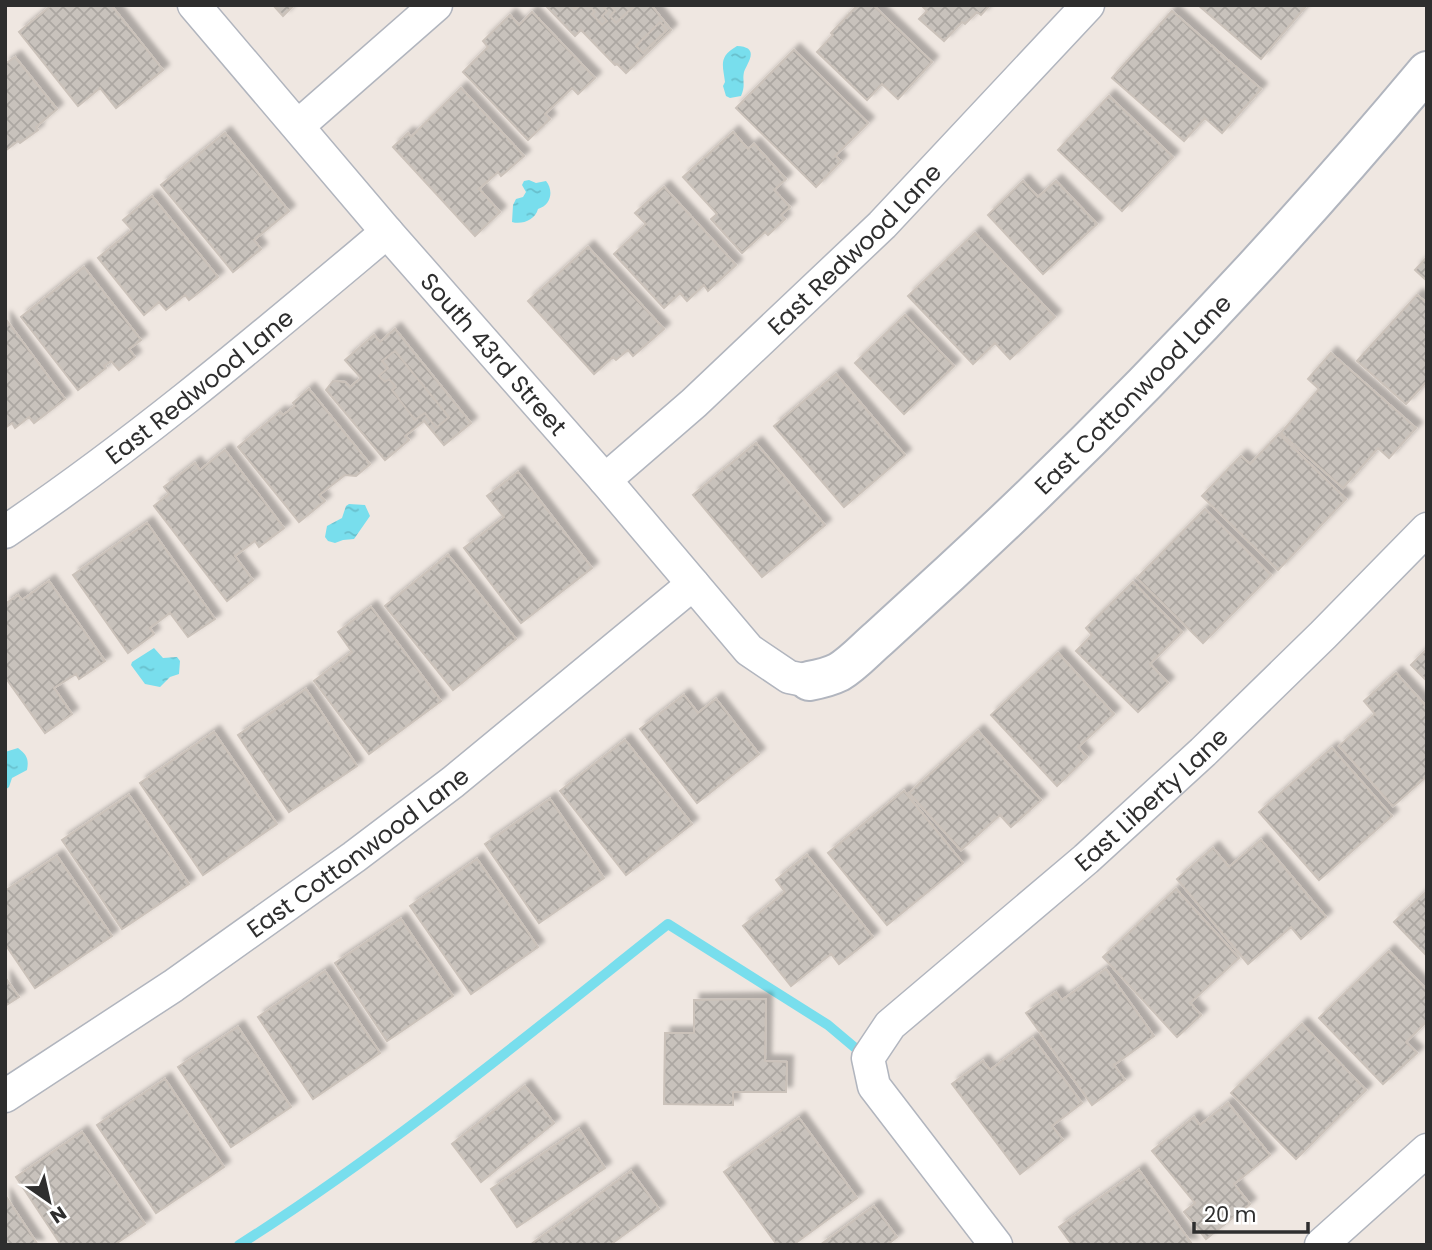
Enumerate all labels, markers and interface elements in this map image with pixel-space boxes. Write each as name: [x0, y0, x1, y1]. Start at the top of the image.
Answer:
street label: East Redwood Lane: [760, 156, 948, 342]
street label: South 43rd Street: [413, 265, 575, 442]
street label: East Cottonwood Lane: [1027, 287, 1238, 501]
street label: East Redwood Lane: [98, 301, 300, 471]
street label: East Liberty Lane: [1067, 720, 1235, 878]
street label: East Cottonwood Lane: [240, 759, 476, 945]
north arrow: [14, 1166, 84, 1236]
scale bar: [1194, 1190, 1308, 1234]
text: N: [45, 1199, 72, 1230]
text: 20 m: [1204, 1200, 1257, 1229]

